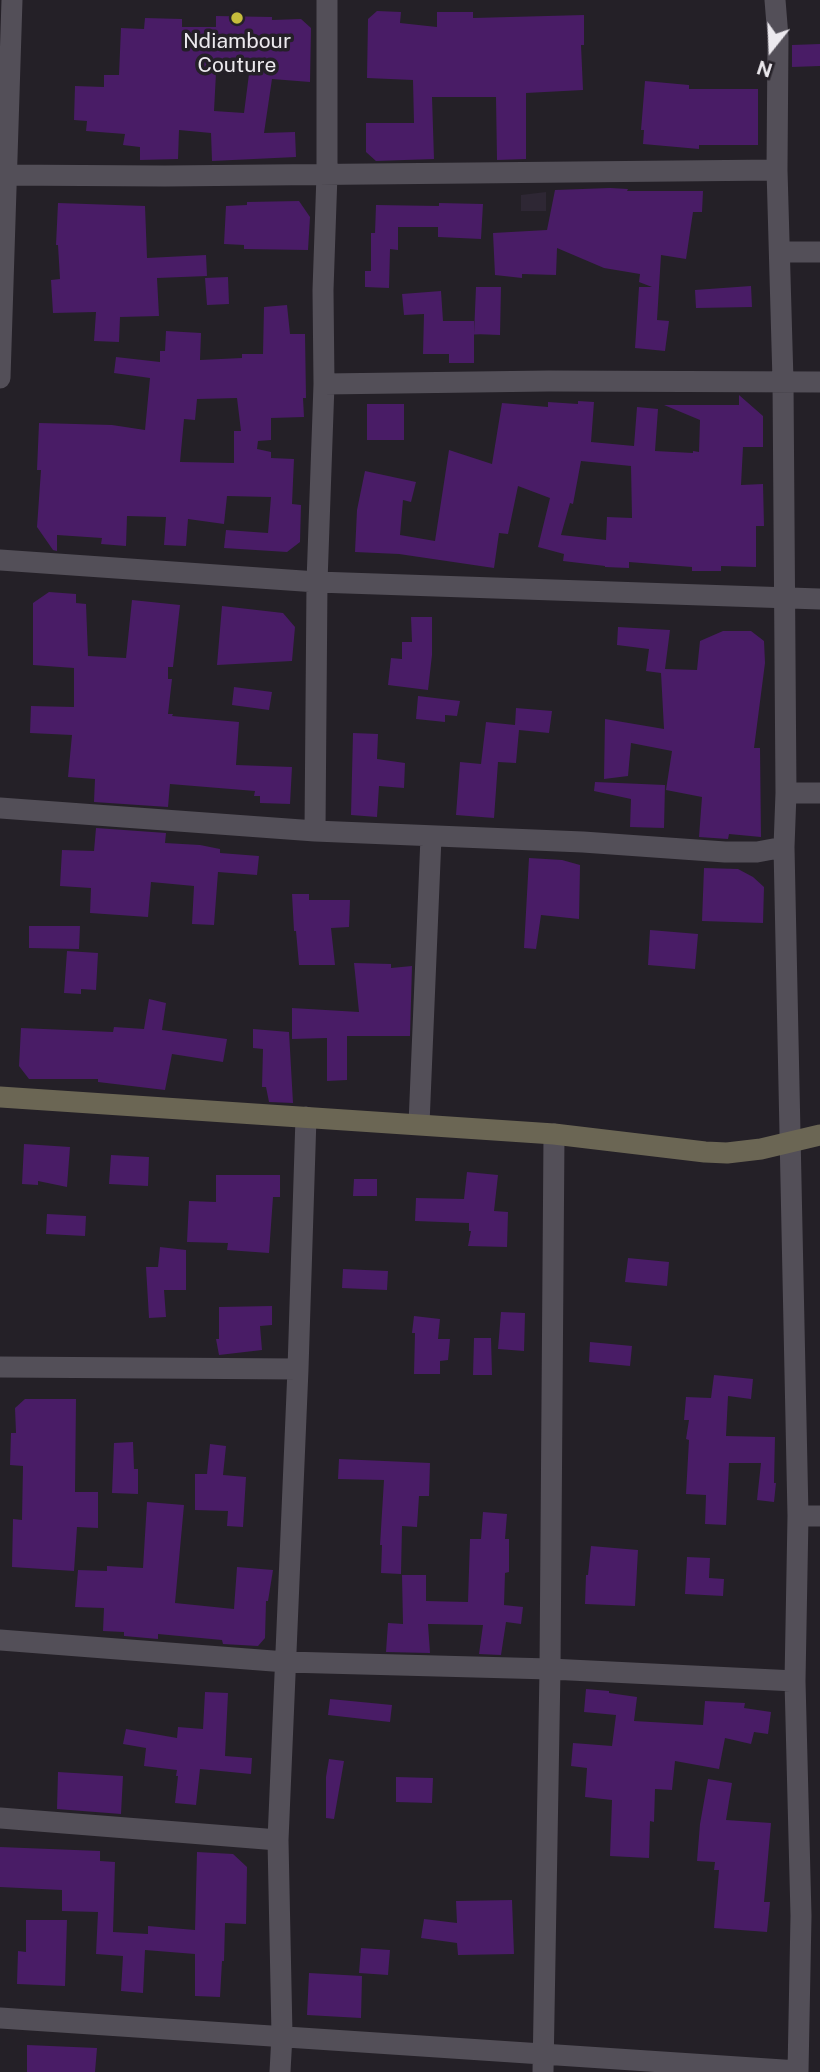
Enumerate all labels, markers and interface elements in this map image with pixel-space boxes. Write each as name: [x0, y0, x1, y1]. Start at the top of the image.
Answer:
marker: Ndiambour Couture: [229, 10, 245, 26]
north arrow: [736, 14, 806, 84]
place label: Ndiambour Couture: [183, 29, 291, 79]
text: N: [754, 56, 775, 82]

